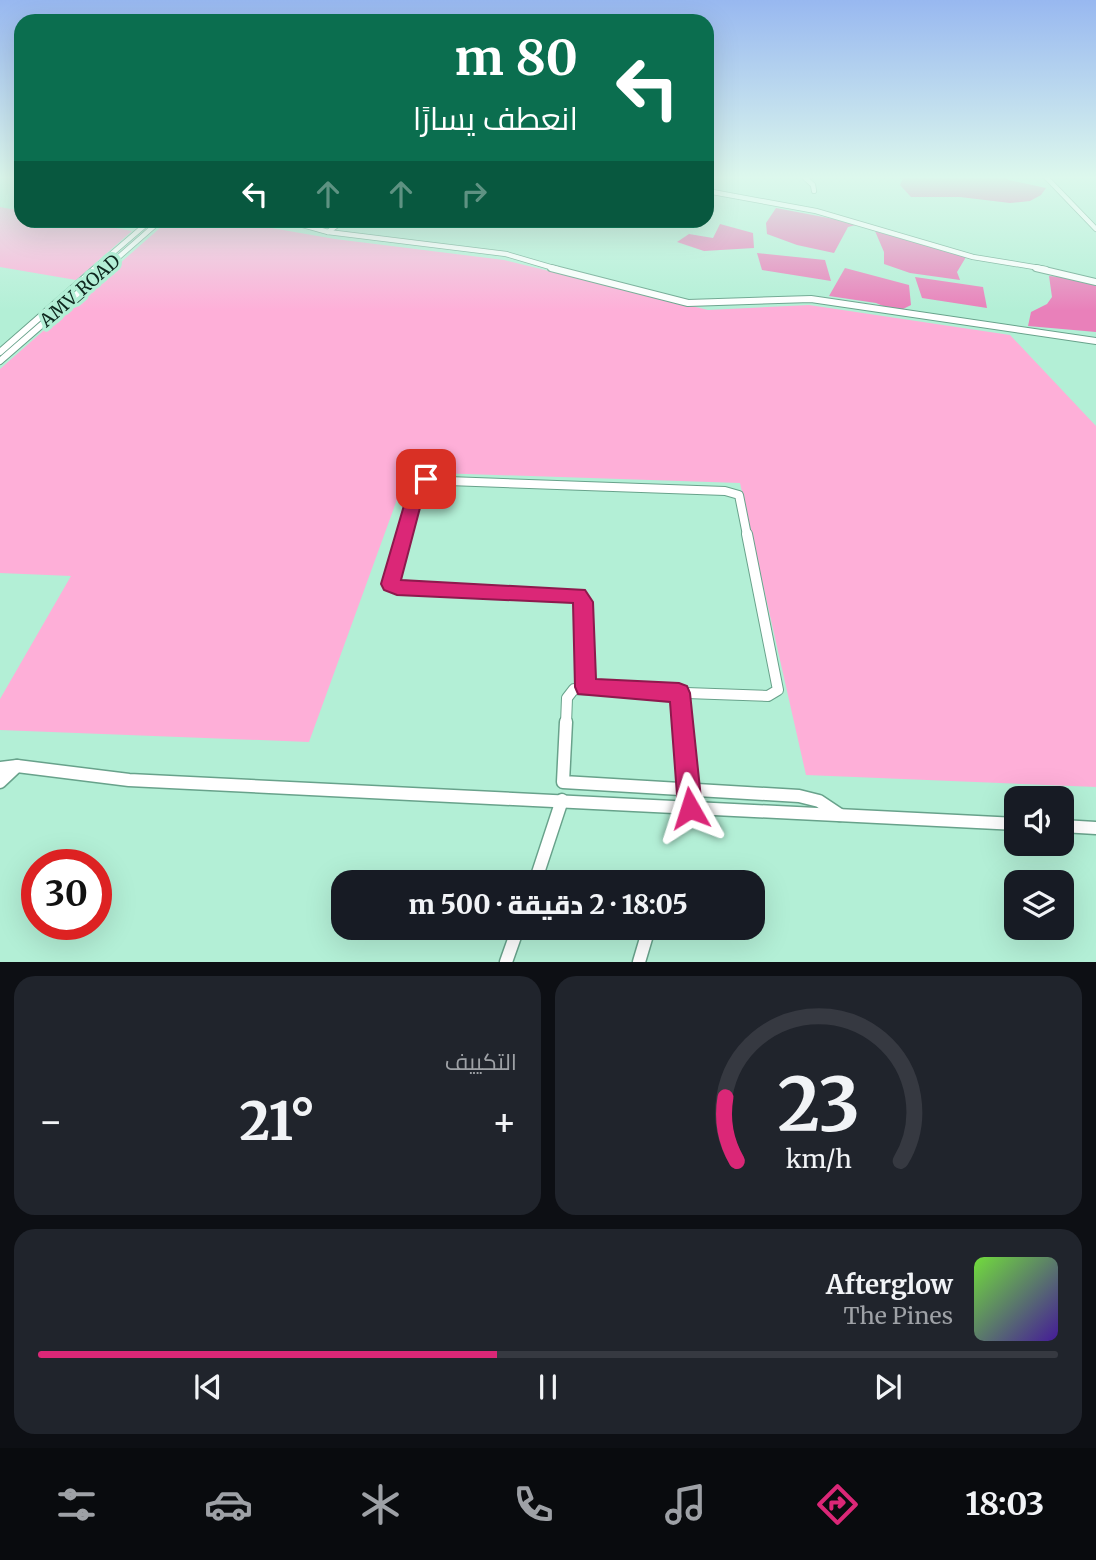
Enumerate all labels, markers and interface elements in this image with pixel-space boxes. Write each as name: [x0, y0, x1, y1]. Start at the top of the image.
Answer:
text: 80 m: [455, 27, 578, 88]
icon: left: [602, 42, 693, 133]
text: انعطف يسارًا: [413, 99, 578, 139]
icon: left: [236, 175, 274, 213]
icon: ahead: [309, 175, 347, 213]
icon: ahead: [382, 175, 420, 213]
icon: right: [455, 175, 493, 213]
street label: AMV_ROAD: [34, 249, 125, 333]
pin: [396, 449, 456, 509]
icon: arrive: [407, 460, 445, 498]
position arrow: [653, 771, 727, 845]
map controls: [1004, 786, 1074, 940]
button: sound: [1004, 786, 1074, 856]
speed limit sign: 30: [21, 849, 112, 940]
button: layers: [1004, 870, 1074, 940]
text: 18:05 · 2 دقيقة · 500 m: [408, 888, 688, 921]
text: التكييف: [445, 1047, 517, 1076]
text: 23: [777, 1060, 860, 1152]
text: 21°: [240, 1089, 315, 1154]
text: −: [38, 1098, 63, 1145]
text: +: [492, 1098, 517, 1145]
text: km/h: [785, 1143, 852, 1175]
text: Afterglow: [826, 1268, 953, 1301]
text: The Pines: [843, 1301, 953, 1330]
icon: previous: [189, 1368, 227, 1406]
icon: pause: [529, 1368, 567, 1406]
icon: next: [869, 1368, 907, 1406]
icon: filters: [52, 1480, 101, 1529]
icon: car: [204, 1480, 253, 1529]
icon: climate: [356, 1480, 405, 1529]
icon: phone: [509, 1480, 558, 1529]
icon: music: [661, 1480, 710, 1529]
icon: directions: [813, 1480, 862, 1529]
text: 18:03: [965, 1484, 1044, 1524]

